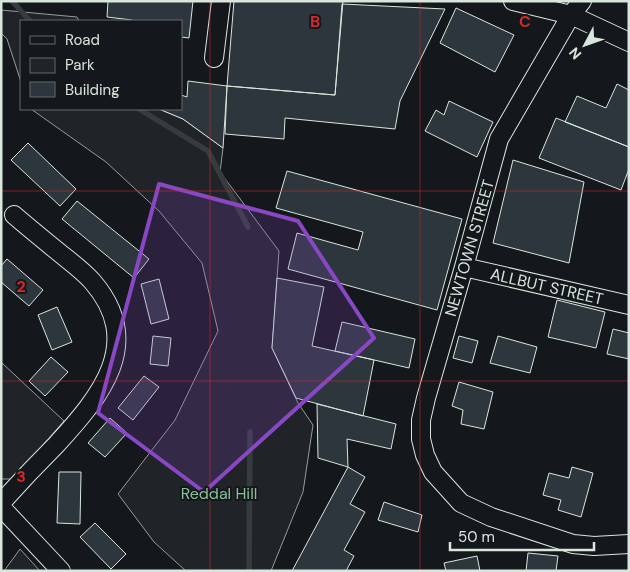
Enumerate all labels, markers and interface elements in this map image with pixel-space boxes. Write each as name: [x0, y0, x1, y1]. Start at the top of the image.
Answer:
text: B: [310, 11, 320, 32]
text: C: [519, 11, 531, 32]
legend: [20, 20, 182, 110]
north arrow: [560, 20, 610, 70]
text: Road: [65, 30, 100, 50]
text: N: [565, 44, 585, 63]
text: Park: [65, 55, 95, 75]
text: Building: [65, 80, 120, 100]
street label: NEWTOWN STREET: [440, 177, 499, 319]
street label: ALLBUT STREET: [488, 263, 605, 310]
text: 2: [16, 276, 26, 297]
text: 3: [16, 466, 26, 487]
park label: Reddal Hill: [181, 483, 257, 504]
scale bar: [450, 520, 594, 552]
text: 50 m: [458, 527, 495, 547]

